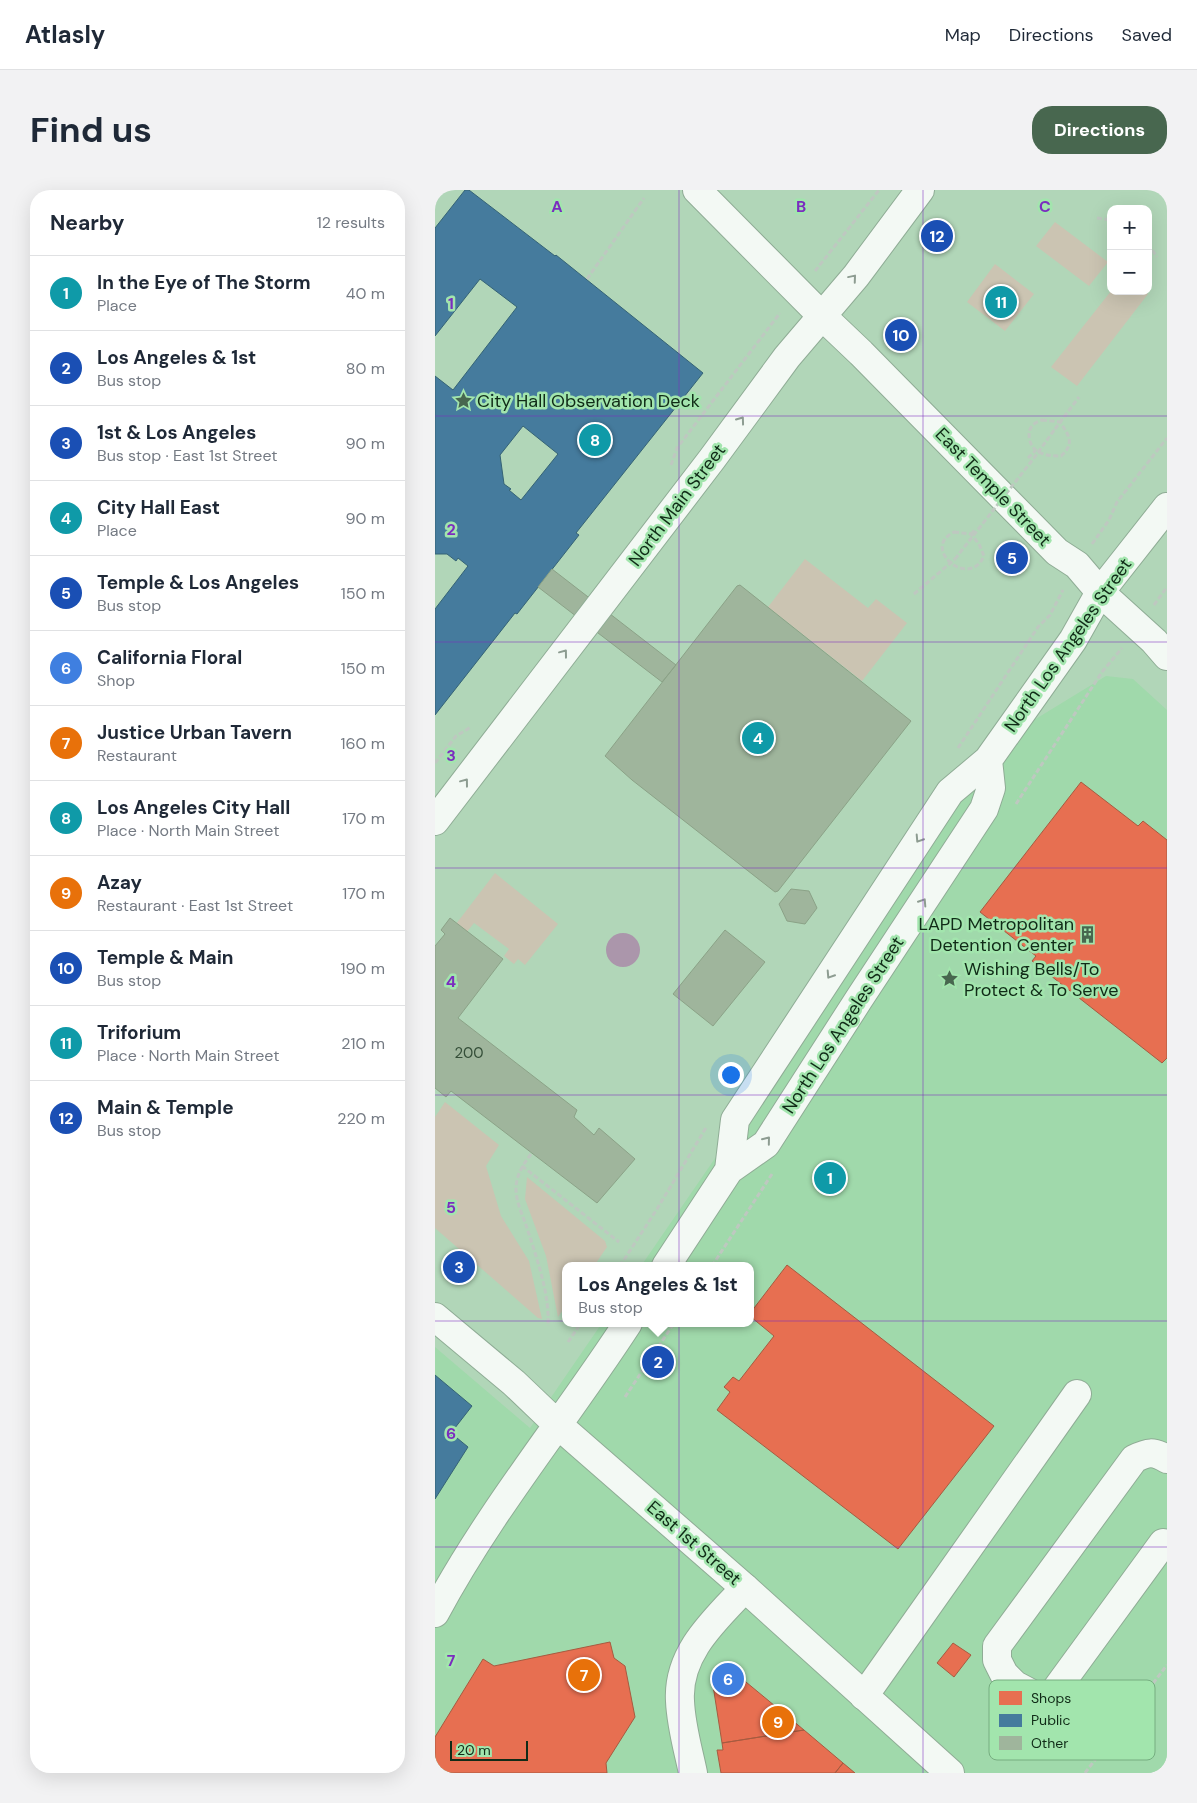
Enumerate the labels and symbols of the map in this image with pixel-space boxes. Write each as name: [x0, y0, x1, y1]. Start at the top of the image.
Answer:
text: A: [551, 196, 563, 217]
text: B: [796, 196, 806, 217]
text: C: [1039, 196, 1051, 217]
pin: 12: [921, 217, 953, 255]
one-way arrow: [848, 275, 856, 284]
pin: 11: [985, 283, 1017, 321]
text: 1: [448, 293, 454, 314]
pin: 10: [885, 316, 917, 354]
place label: City Hall Observation Deck: [477, 389, 700, 413]
place icon: City Hall Observation Deck: [453, 391, 473, 411]
one-way arrow: [735, 417, 743, 426]
pin: 8: [579, 421, 611, 459]
street label: East Temple Street: [930, 422, 1056, 552]
street label: North Main Street: [623, 439, 731, 571]
text: 2: [446, 519, 456, 540]
pin: 5: [996, 539, 1028, 577]
street label: North Los Angeles Street: [999, 553, 1137, 737]
one-way arrow: [558, 650, 566, 659]
pin: 4: [742, 719, 774, 757]
text: 3: [446, 745, 456, 766]
one-way arrow: [459, 779, 467, 788]
one-way arrow: [916, 834, 925, 843]
one-way arrow: [917, 898, 926, 907]
place label: LAPD Metropolitan Detention Center: [918, 912, 1074, 957]
building icon: LAPD Metropolitan Detention Center: [1078, 924, 1098, 944]
street label: North Los Angeles Street: [777, 932, 909, 1118]
place label: Wishing Bells/To Protect & To Serve: [964, 957, 1119, 1002]
one-way arrow: [827, 969, 836, 979]
place icon: Wishing Bells/To Protect & To Serve: [940, 969, 960, 989]
text: 4: [446, 971, 456, 992]
house number: 200: [454, 1043, 484, 1063]
your location: [718, 1062, 744, 1088]
one-way arrow: [762, 1137, 771, 1146]
pin: 1: [814, 1159, 846, 1197]
text: 5: [446, 1197, 456, 1218]
pin: 3: [443, 1248, 475, 1286]
pin: 2: [642, 1343, 674, 1381]
text: 6: [446, 1423, 456, 1444]
street label: East 1st Street: [642, 1495, 746, 1591]
text: 7: [447, 1650, 456, 1671]
pin: 7: [568, 1656, 600, 1694]
pin: 6: [712, 1660, 744, 1698]
legend: [989, 1680, 1155, 1760]
text: Shops: [1031, 1689, 1071, 1707]
pin: 9: [762, 1703, 794, 1741]
text: Public: [1031, 1711, 1070, 1729]
text: Other: [1031, 1734, 1069, 1752]
scale bar: [450, 1738, 527, 1761]

